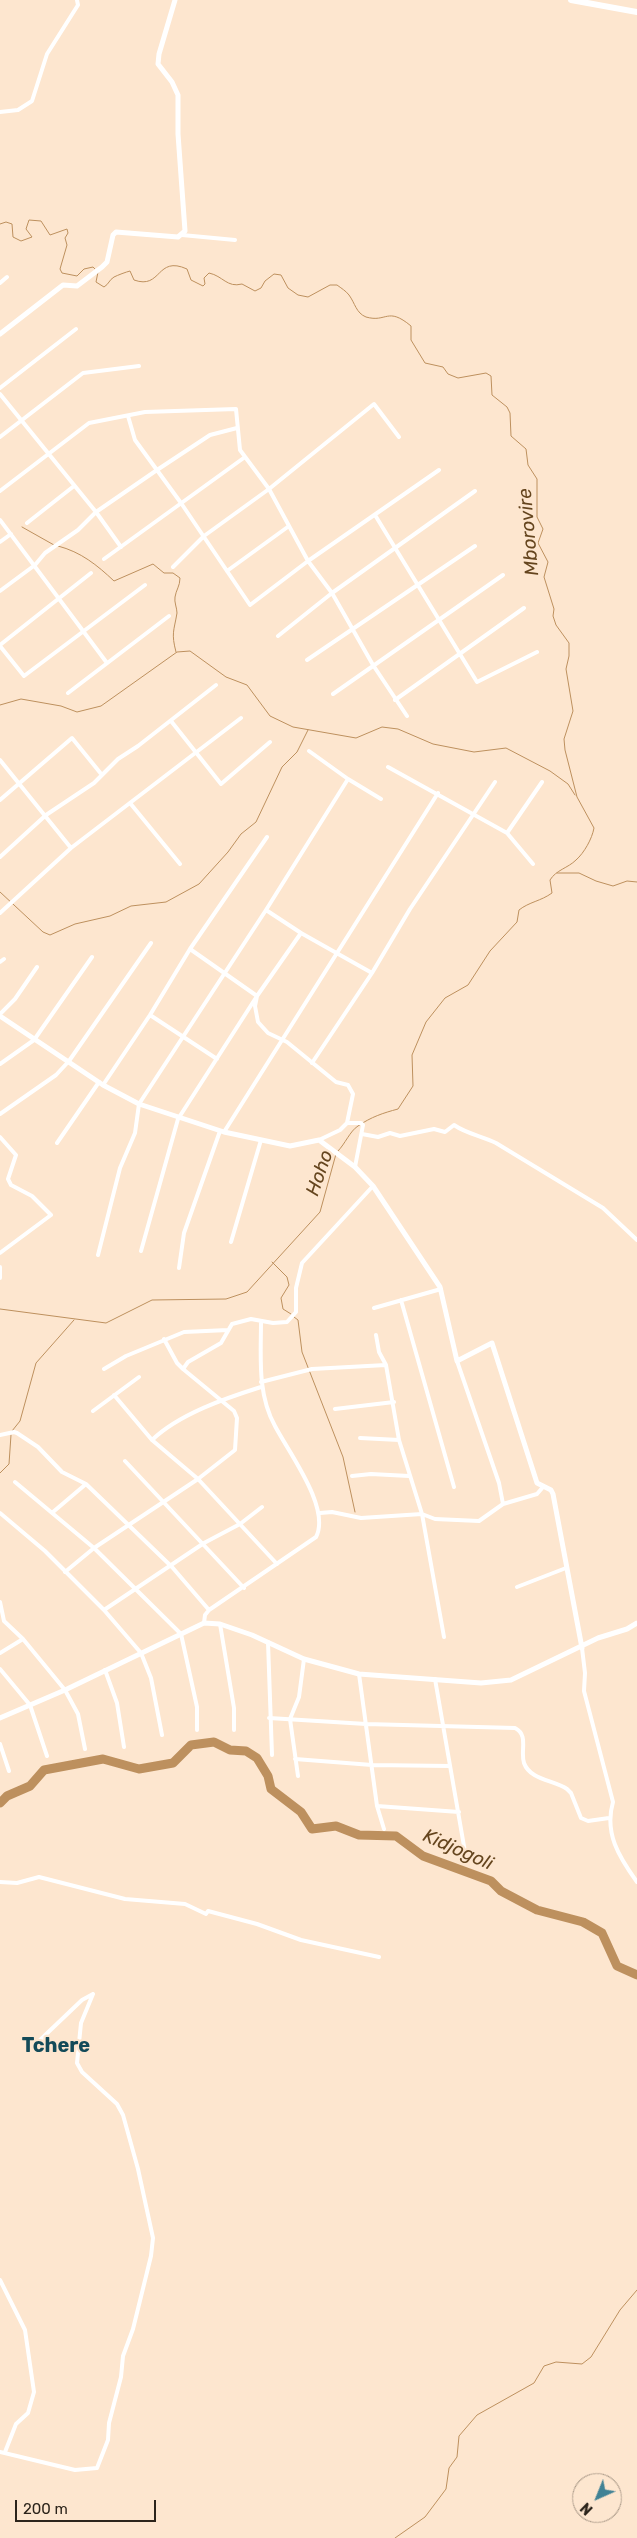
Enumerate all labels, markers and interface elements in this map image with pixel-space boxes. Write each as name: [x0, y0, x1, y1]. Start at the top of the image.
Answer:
water label: Mborovire: [514, 487, 544, 577]
water label: Hoho: [302, 1147, 338, 1199]
water label: Kidjogoli: [419, 1824, 497, 1876]
district label: Tchere: [22, 2034, 90, 2058]
north arrow: [572, 2473, 622, 2523]
scale bar: [18, 2490, 159, 2522]
text: N: [577, 2499, 596, 2518]
text: 200 m: [23, 2500, 68, 2518]

